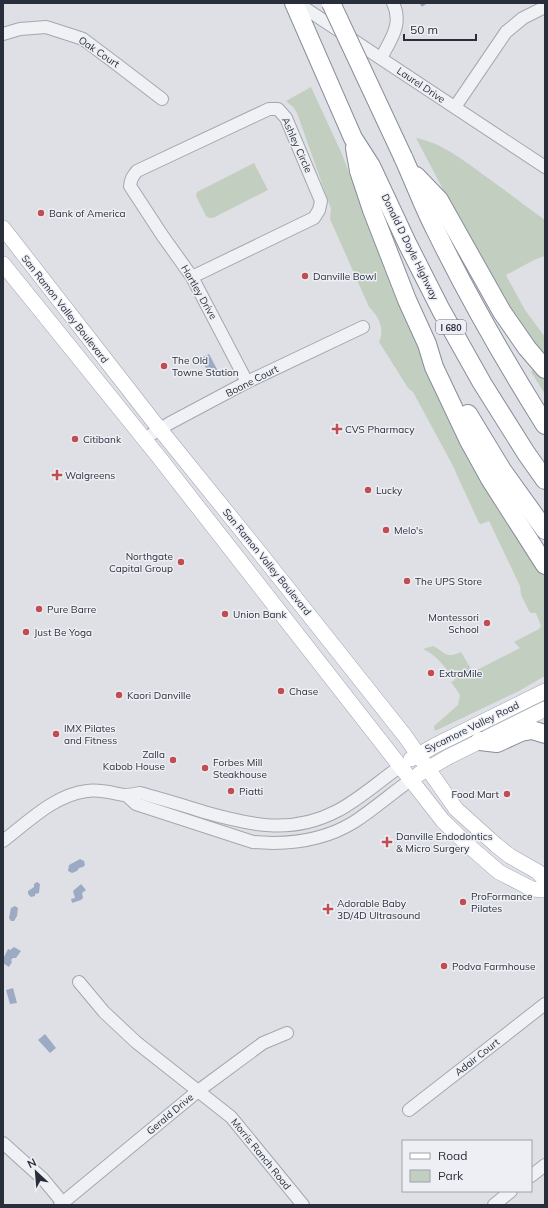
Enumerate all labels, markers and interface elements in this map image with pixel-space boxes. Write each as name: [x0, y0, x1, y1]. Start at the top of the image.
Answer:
scale bar: [404, 16, 476, 42]
text: 50 m: [410, 22, 438, 37]
street label: Oak Court: [76, 34, 122, 71]
street label: Laurel Drive: [394, 64, 448, 106]
street label: Ashley Circle: [279, 115, 315, 175]
street label: Donald D Doyle Highway: [379, 192, 442, 303]
place label: Bank of America: [49, 207, 126, 220]
marker: Bank of America: [36, 208, 46, 218]
street label: San Ramon Valley Boulevard: [19, 252, 111, 366]
street label: Hartley Drive: [178, 262, 220, 322]
place label: Danville Bowl: [313, 270, 376, 283]
marker: Danville Bowl: [300, 271, 310, 281]
road number: I 680: [436, 320, 466, 334]
place label: The Old Towne Station: [172, 354, 239, 379]
marker: The Old Towne Station: [159, 361, 169, 371]
street label: Boone Court: [223, 362, 281, 400]
place label: CVS Pharmacy: [345, 423, 415, 436]
marker: CVS Pharmacy: [332, 424, 342, 434]
place label: Citibank: [83, 433, 122, 446]
marker: Citibank: [70, 434, 80, 444]
place label: Walgreens: [65, 469, 115, 482]
marker: Walgreens: [52, 470, 62, 480]
place label: Lucky: [376, 484, 403, 497]
marker: Lucky: [363, 485, 373, 495]
street label: San Ramon Valley Boulevard: [220, 506, 314, 618]
place label: Melo's: [394, 524, 423, 537]
marker: Melo's: [381, 525, 391, 535]
place label: Northgate Capital Group: [109, 550, 173, 575]
marker: Northgate Capital Group: [176, 557, 186, 567]
place label: The UPS Store: [415, 575, 482, 588]
marker: The UPS Store: [402, 576, 412, 586]
place label: Pure Barre: [47, 603, 96, 616]
marker: Pure Barre: [34, 604, 44, 614]
place label: Union Bank: [233, 608, 287, 621]
marker: Union Bank: [220, 609, 230, 619]
place label: Montessori School: [428, 611, 479, 636]
marker: Montessori School: [482, 618, 492, 628]
place label: Just Be Yoga: [34, 626, 92, 639]
marker: Just Be Yoga: [21, 627, 31, 637]
place label: ExtraMile: [439, 667, 482, 680]
marker: ExtraMile: [426, 668, 436, 678]
place label: Chase: [289, 685, 318, 698]
marker: Chase: [276, 686, 286, 696]
place label: Kaori Danville: [127, 689, 191, 702]
marker: Kaori Danville: [114, 690, 124, 700]
street label: Sycamore Valley Road: [423, 698, 521, 756]
place label: IMX Pilates and Fitness: [64, 722, 117, 747]
marker: IMX Pilates and Fitness: [51, 729, 61, 739]
place label: Zalla Kabob House: [103, 748, 165, 773]
marker: Zalla Kabob House: [168, 755, 178, 765]
place label: Forbes Mill Steakhouse: [213, 756, 267, 781]
marker: Forbes Mill Steakhouse: [200, 763, 210, 773]
place label: Piatti: [239, 785, 263, 798]
marker: Piatti: [226, 786, 236, 796]
place label: Food Mart: [452, 788, 499, 801]
marker: Food Mart: [502, 789, 512, 799]
place label: Danville Endodontics & Micro Surgery: [396, 830, 493, 855]
marker: Danville Endodontics & Micro Surgery: [381, 836, 393, 848]
place label: ProFormance Pilates: [471, 890, 532, 915]
place label: Adorable Baby 3D/4D Ultrasound: [337, 897, 420, 922]
marker: ProFormance Pilates: [458, 897, 468, 907]
marker: Adorable Baby 3D/4D Ultrasound: [322, 903, 334, 915]
place label: Podva Farmhouse: [452, 960, 535, 973]
marker: Podva Farmhouse: [439, 961, 449, 971]
street label: Adair Court: [452, 1035, 502, 1079]
street label: Gerald Drive: [144, 1091, 196, 1137]
street label: Morris Ranch Road: [228, 1116, 294, 1192]
legend: [402, 1140, 532, 1192]
text: Road: [438, 1148, 467, 1163]
north arrow: [16, 1152, 56, 1192]
text: N: [25, 1155, 38, 1171]
text: Park: [438, 1168, 464, 1183]

